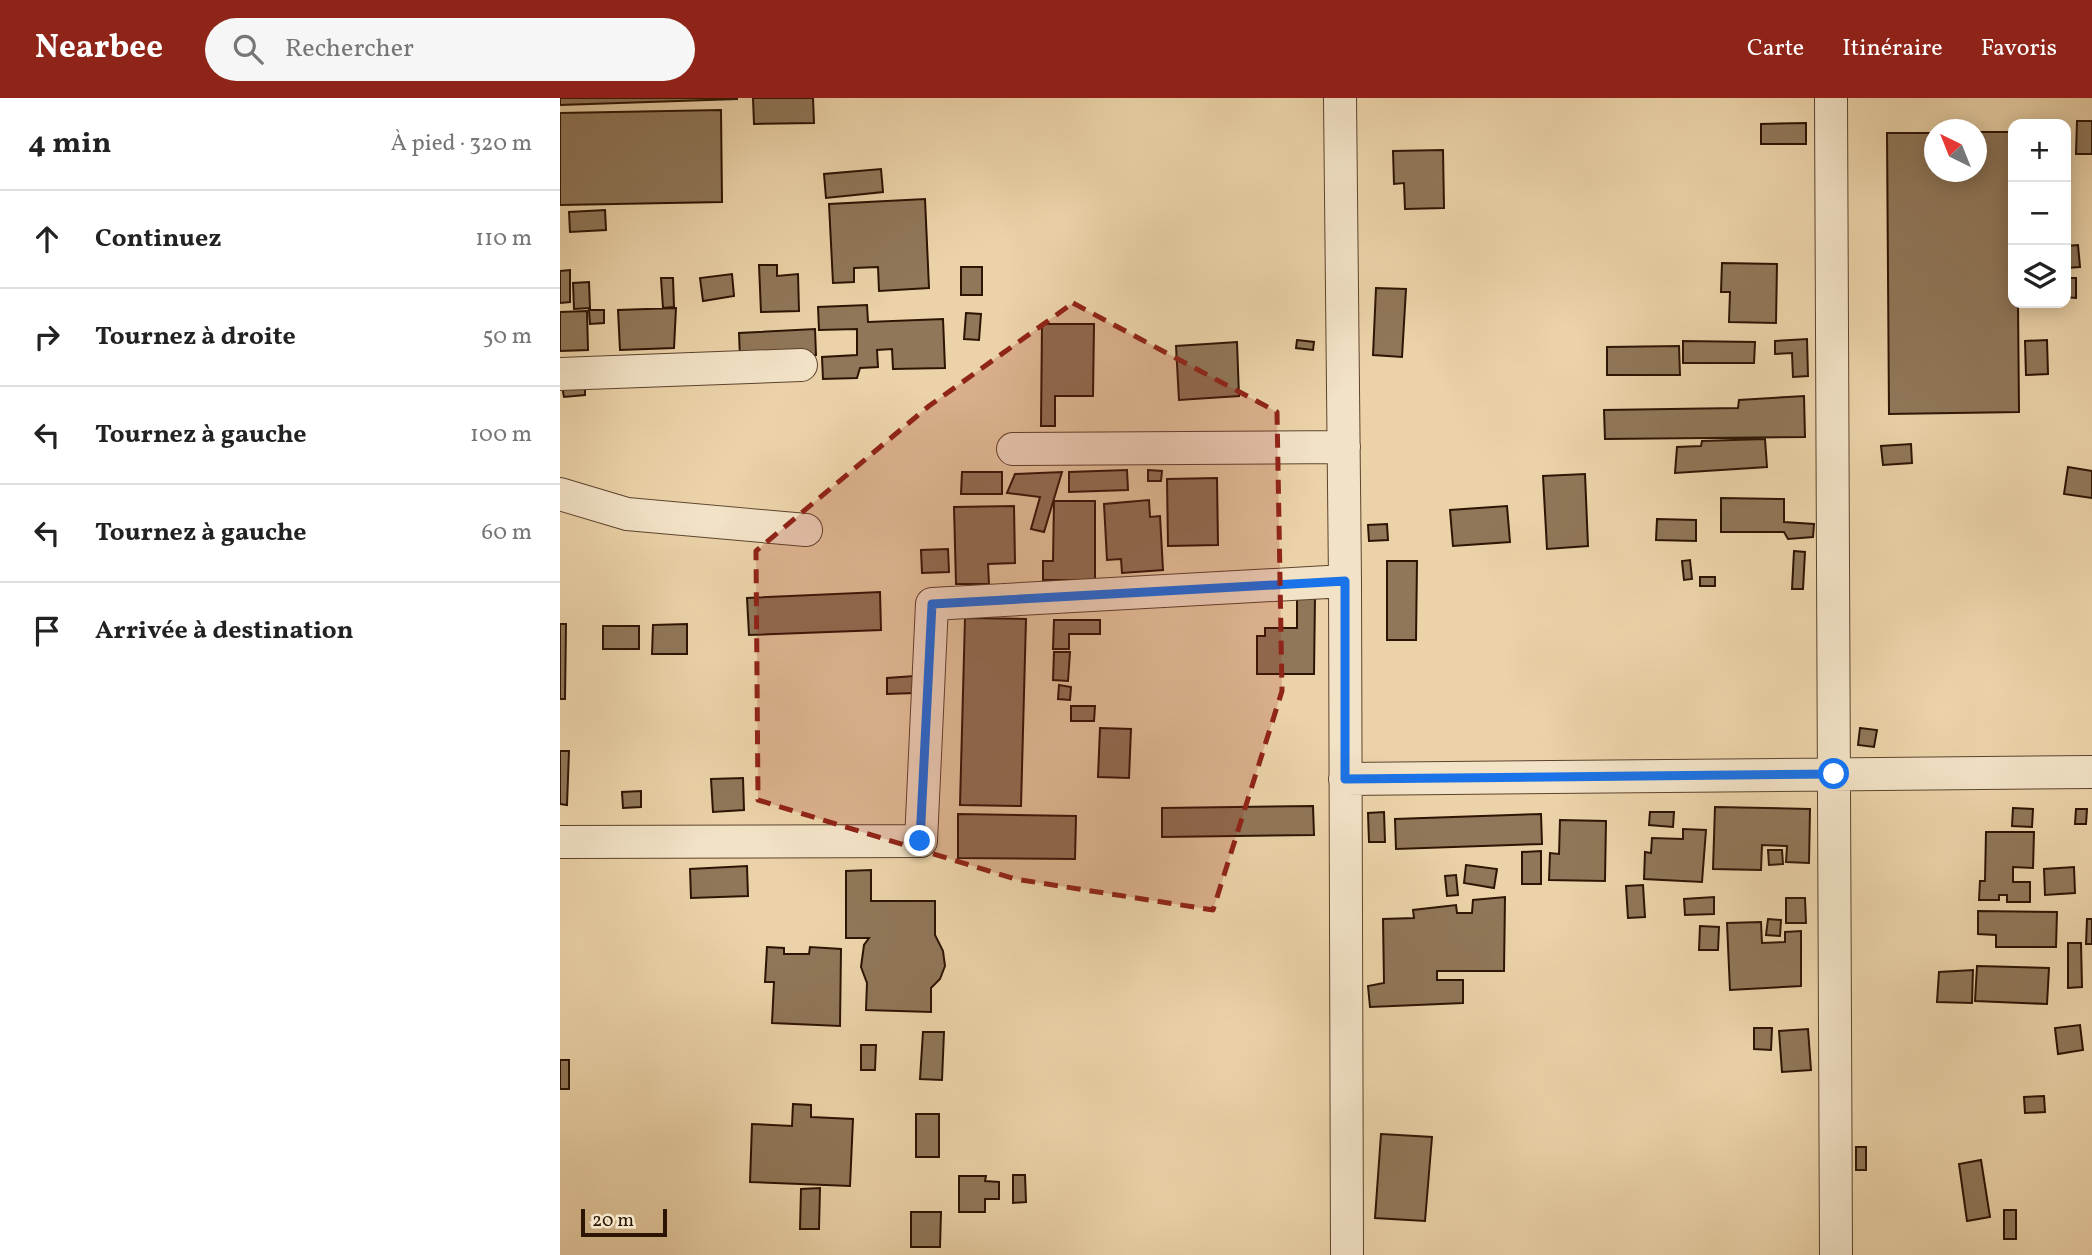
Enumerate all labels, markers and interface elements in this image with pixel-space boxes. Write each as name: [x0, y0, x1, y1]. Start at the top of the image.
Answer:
search box: [205, 18, 695, 81]
text: Nearbee: [35, 26, 163, 72]
icon: search: [229, 30, 267, 68]
text: Rechercher: [285, 31, 414, 67]
text: Carte: [1747, 32, 1804, 66]
text: Itinéraire: [1842, 32, 1943, 66]
text: Favoris: [1981, 32, 2057, 66]
north arrow: [1924, 119, 1987, 182]
map controls: [2008, 119, 2071, 308]
button: +: [2008, 119, 2071, 182]
text: 4 min: [28, 123, 112, 165]
text: À pied · 320 m: [391, 128, 532, 160]
button: −: [2008, 182, 2071, 245]
icon: ahead: [28, 220, 66, 258]
text: Continuez: [95, 221, 221, 257]
text: 110 m: [475, 223, 532, 255]
button: layers: [2008, 245, 2071, 308]
icon: right: [28, 318, 66, 356]
text: Tournez à droite: [95, 319, 296, 355]
text: 50 m: [483, 321, 532, 353]
icon: left: [28, 416, 66, 454]
text: Tournez à gauche: [95, 417, 307, 453]
text: 100 m: [470, 419, 532, 451]
icon: left: [28, 514, 66, 552]
text: Tournez à gauche: [95, 515, 307, 551]
text: 60 m: [482, 517, 532, 549]
icon: arrive: [28, 612, 66, 650]
text: Arrivée à destination: [95, 613, 354, 649]
route start: [1818, 758, 1849, 789]
route end: [904, 825, 935, 856]
scale bar: [581, 1206, 667, 1238]
text: 20 m: [592, 1208, 634, 1234]

